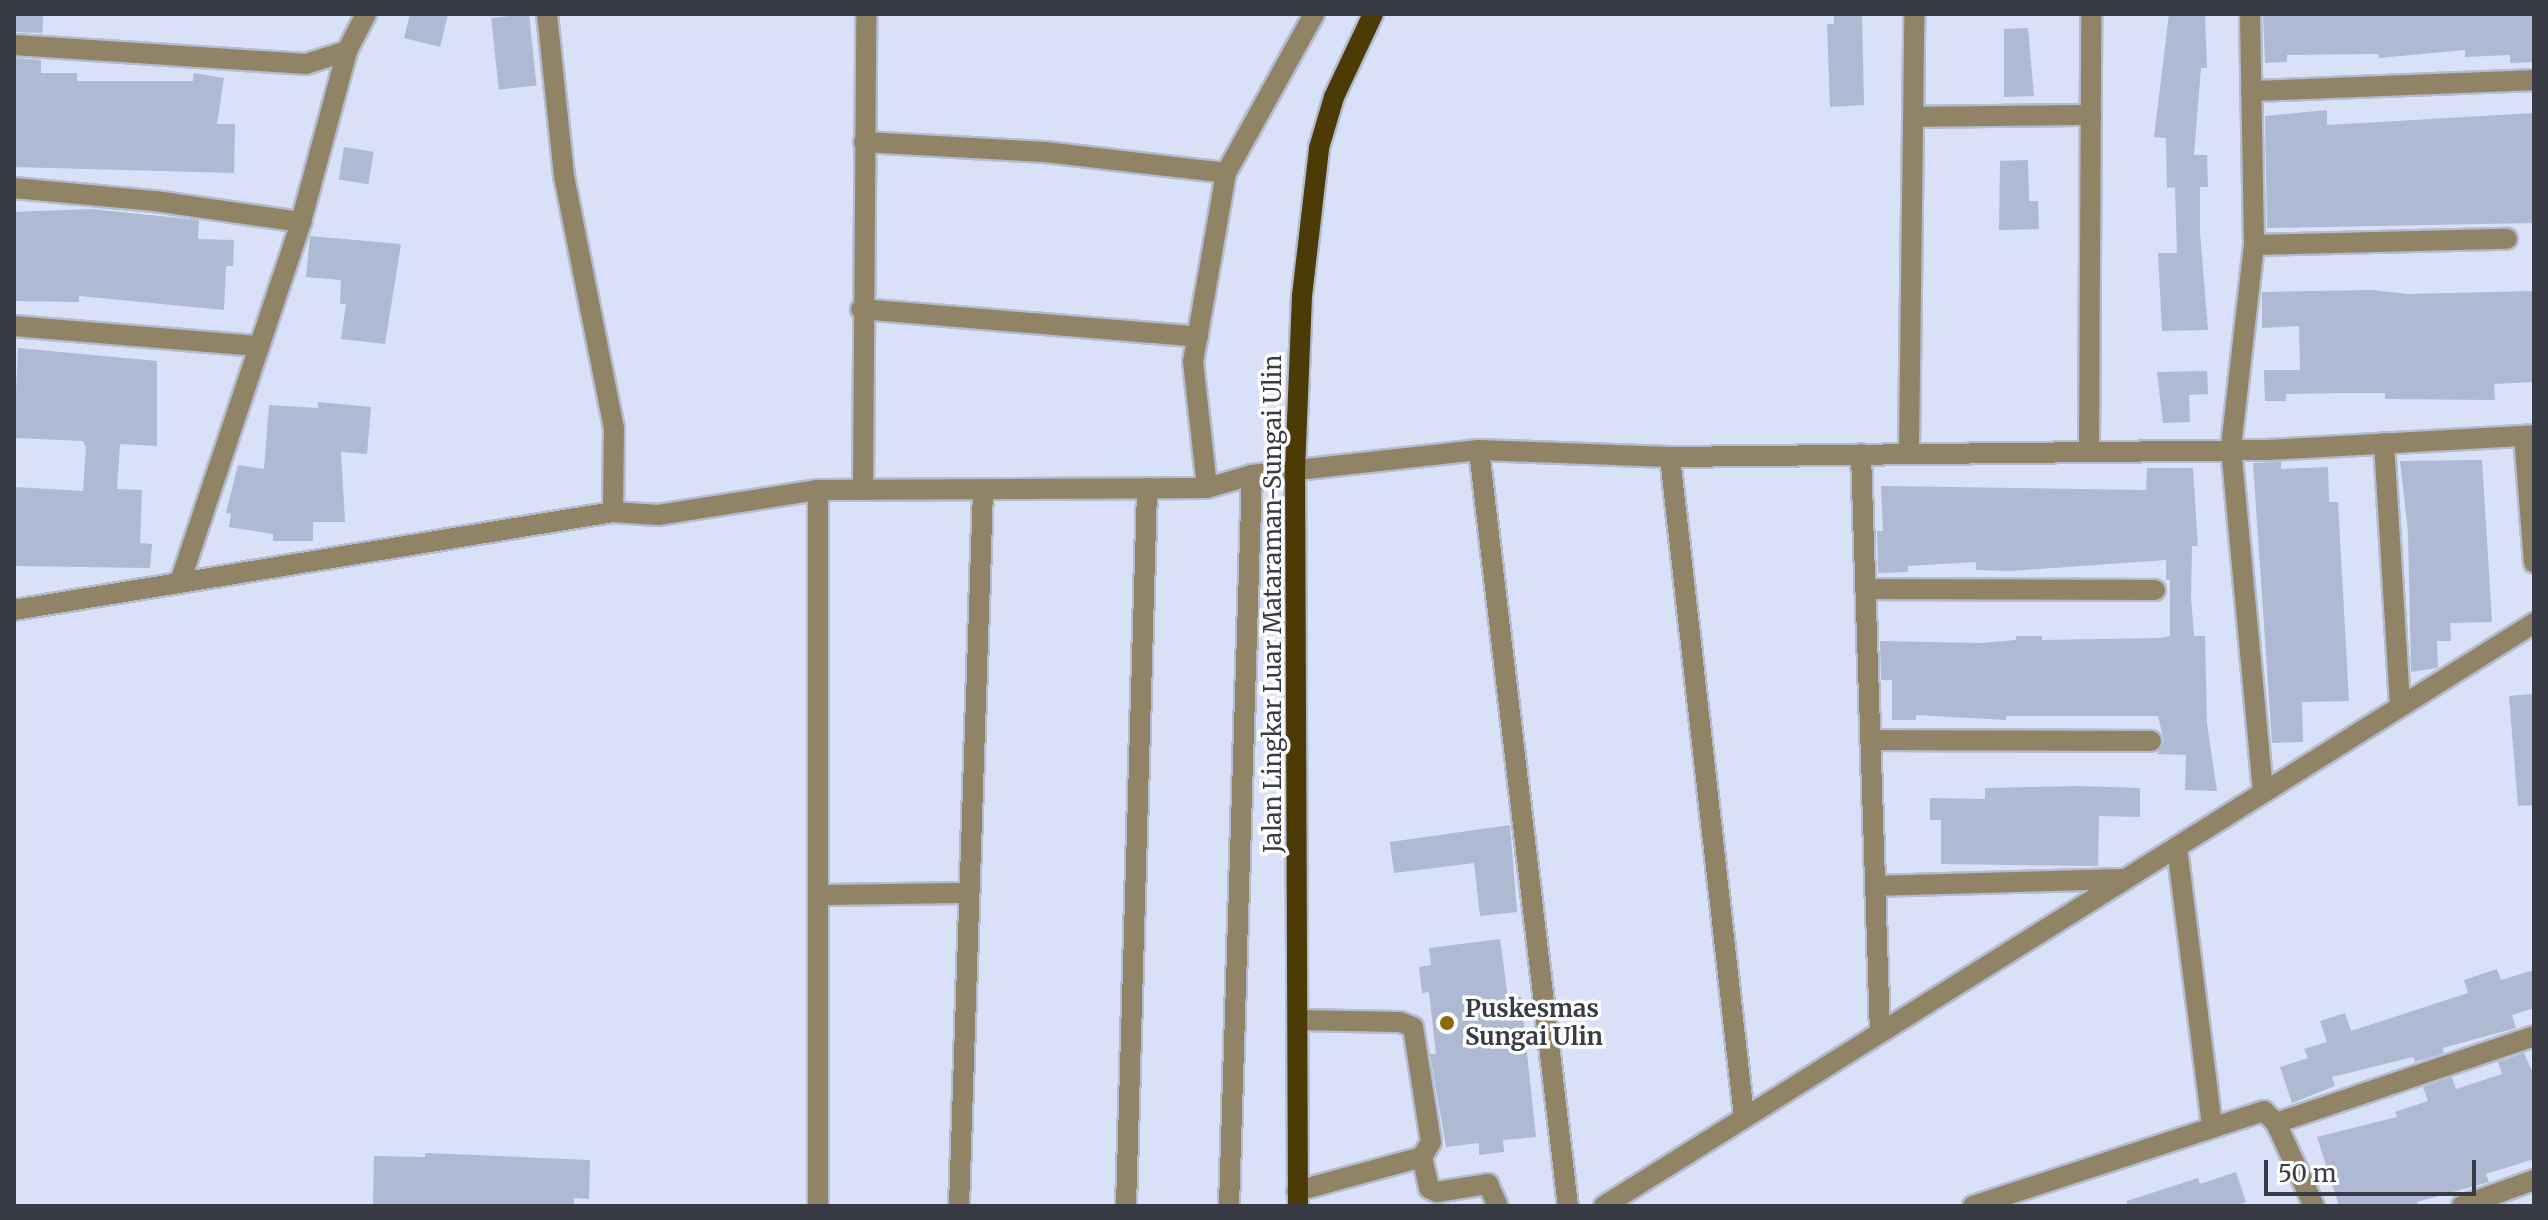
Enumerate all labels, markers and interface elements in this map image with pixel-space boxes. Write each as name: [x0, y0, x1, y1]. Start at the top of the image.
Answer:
street label: Jalan Lingkar Luar Mataraman-Sungai Ulin: [1259, 355, 1287, 853]
place label: Puskesmas Sungai Ulin: [1465, 995, 1603, 1051]
marker: Puskesmas Sungai Ulin: [1436, 1012, 1458, 1034]
scale bar: [2268, 1144, 2480, 1194]
text: 50 m: [2278, 1158, 2337, 1189]

